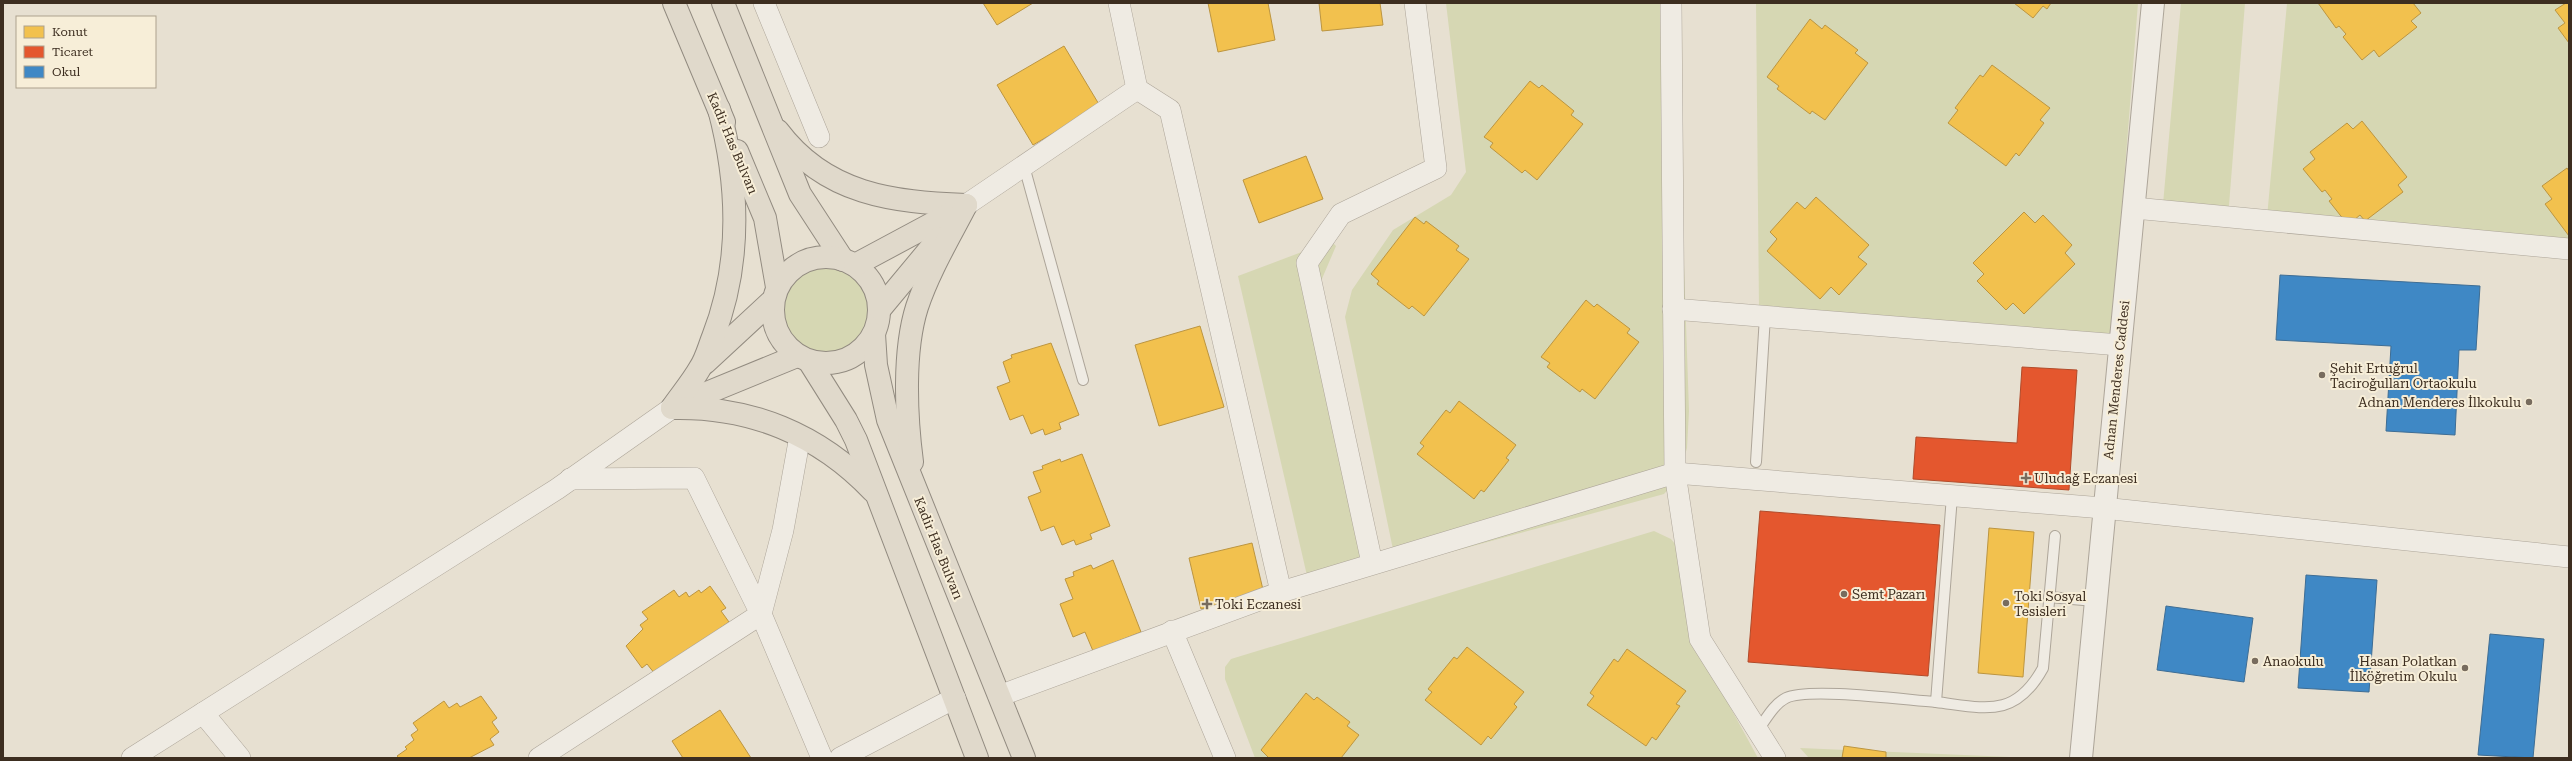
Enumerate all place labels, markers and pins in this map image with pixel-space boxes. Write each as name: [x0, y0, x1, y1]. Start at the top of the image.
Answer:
place label: Şehit Ertuğrul Taciroğulları Ortaokulu: [2330, 361, 2477, 391]
marker: Şehit Ertuğrul Taciroğulları Ortaokulu: [2317, 370, 2327, 380]
place label: Adnan Menderes İlkokulu: [2358, 395, 2521, 410]
marker: Adnan Menderes İlkokulu: [2524, 397, 2534, 407]
place label: Uludağ Eczanesi: [2034, 471, 2137, 486]
marker: Uludağ Eczanesi: [2021, 473, 2031, 483]
place label: Semt Pazarı: [1852, 587, 1925, 602]
marker: Semt Pazarı: [1839, 589, 1849, 599]
place label: Toki Sosyal Tesisleri: [2014, 589, 2086, 619]
place label: Toki Eczanesi: [1215, 597, 1301, 612]
marker: Toki Sosyal Tesisleri: [2001, 598, 2011, 608]
marker: Toki Eczanesi: [1202, 599, 1212, 609]
place label: Anaokulu: [2263, 654, 2324, 669]
place label: Hasan Polatkan İlköğretim Okulu: [2350, 654, 2458, 684]
marker: Anaokulu: [2250, 656, 2260, 666]
marker: Hasan Polatkan İlköğretim Okulu: [2460, 663, 2470, 673]

